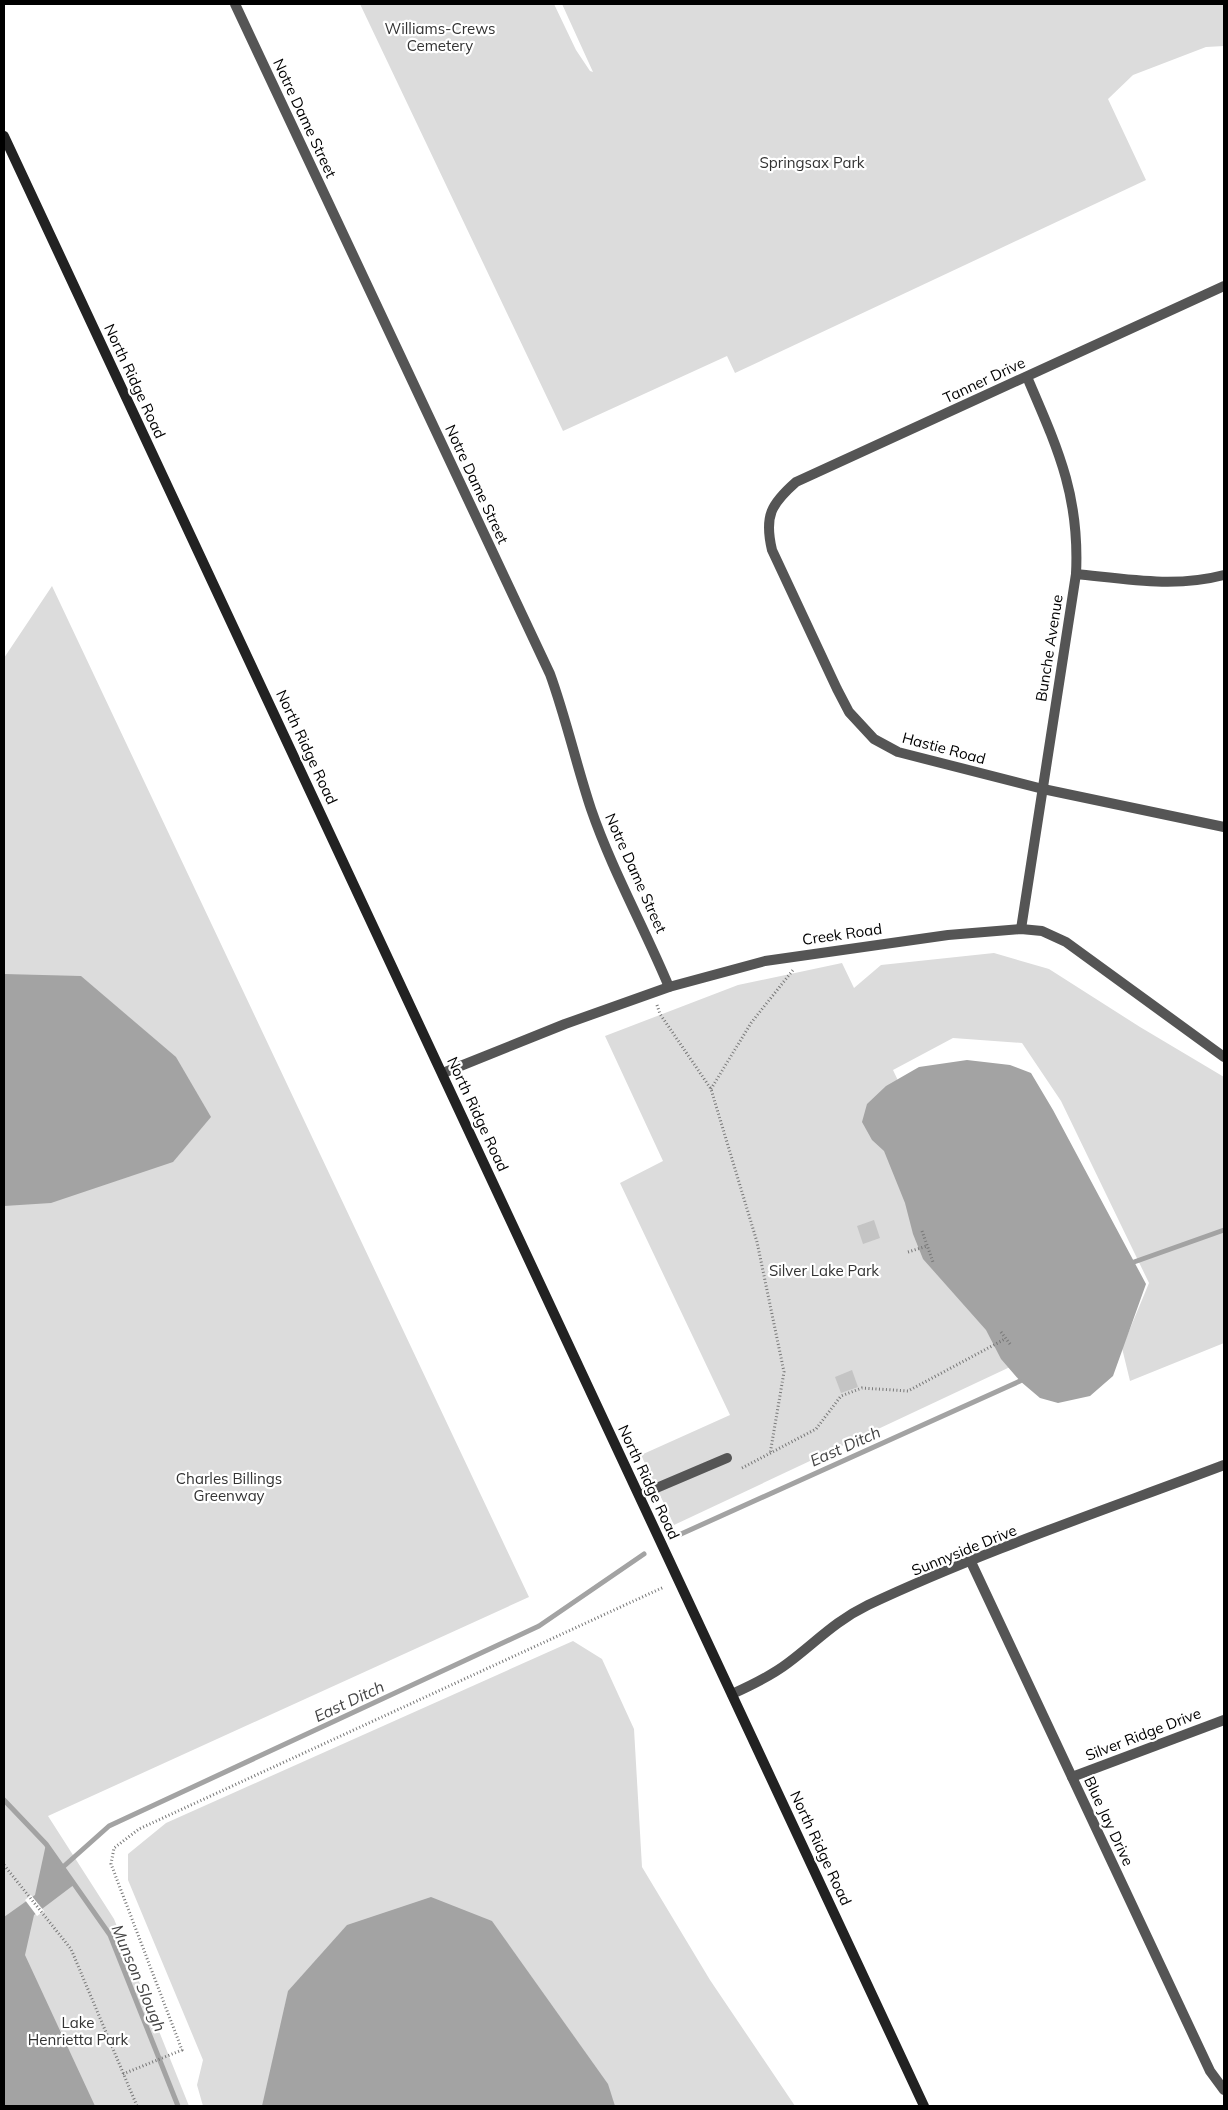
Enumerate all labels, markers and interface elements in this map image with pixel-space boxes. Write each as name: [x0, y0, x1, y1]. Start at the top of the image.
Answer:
park label: Williams-Crews Cemetery: [385, 19, 496, 55]
street label: Notre Dame Street: [269, 55, 341, 181]
park label: Springsax Park: [759, 153, 865, 172]
street label: North Ridge Road: [100, 321, 170, 441]
street label: Tanner Drive: [940, 353, 1028, 407]
street label: Notre Dame Street: [441, 421, 513, 547]
street label: Bunche Avenue: [1031, 593, 1067, 703]
street label: North Ridge Road: [272, 687, 342, 807]
street label: Hastie Road: [900, 728, 988, 768]
street label: Notre Dame Street: [601, 810, 671, 936]
street label: Creek Road: [801, 919, 883, 949]
street label: North Ridge Road: [443, 1054, 513, 1174]
park label: Silver Lake Park: [769, 1261, 879, 1280]
street label: North Ridge Road: [614, 1422, 684, 1542]
water label: East Ditch: [807, 1422, 883, 1470]
park label: Charles Billings Greenway: [176, 1469, 282, 1505]
street label: Sunnyside Drive: [909, 1520, 1019, 1580]
water label: East Ditch: [311, 1676, 387, 1726]
street label: Silver Ridge Drive: [1083, 1703, 1203, 1765]
street label: Blue Jay Drive: [1080, 1773, 1138, 1869]
street label: North Ridge Road: [786, 1788, 856, 1908]
water label: Munson Slough: [107, 1922, 171, 2034]
park label: Lake Henrietta Park: [28, 2013, 128, 2049]

